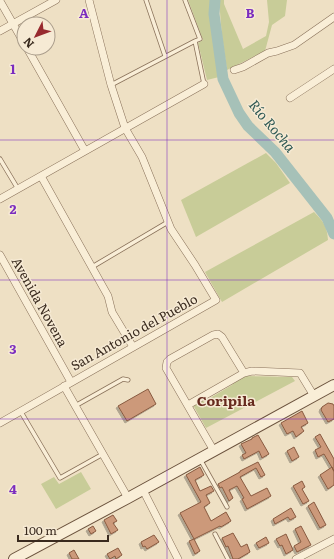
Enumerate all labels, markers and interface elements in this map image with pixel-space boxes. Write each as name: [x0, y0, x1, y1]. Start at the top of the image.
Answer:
text: A: [79, 3, 89, 22]
text: B: [246, 3, 255, 22]
north arrow: [16, 16, 56, 56]
text: N: [19, 35, 37, 52]
text: 1: [10, 59, 16, 78]
water label: Río Rocha: [245, 95, 301, 156]
text: 2: [10, 199, 17, 218]
street label: Avenida Novena: [8, 253, 73, 350]
street label: San Antonio del Pueblo: [67, 289, 201, 374]
text: 3: [9, 339, 17, 358]
district label: Coripila: [197, 390, 256, 410]
text: 4: [9, 479, 17, 498]
scale bar: [18, 517, 108, 543]
text: 100 m: [24, 521, 57, 539]

